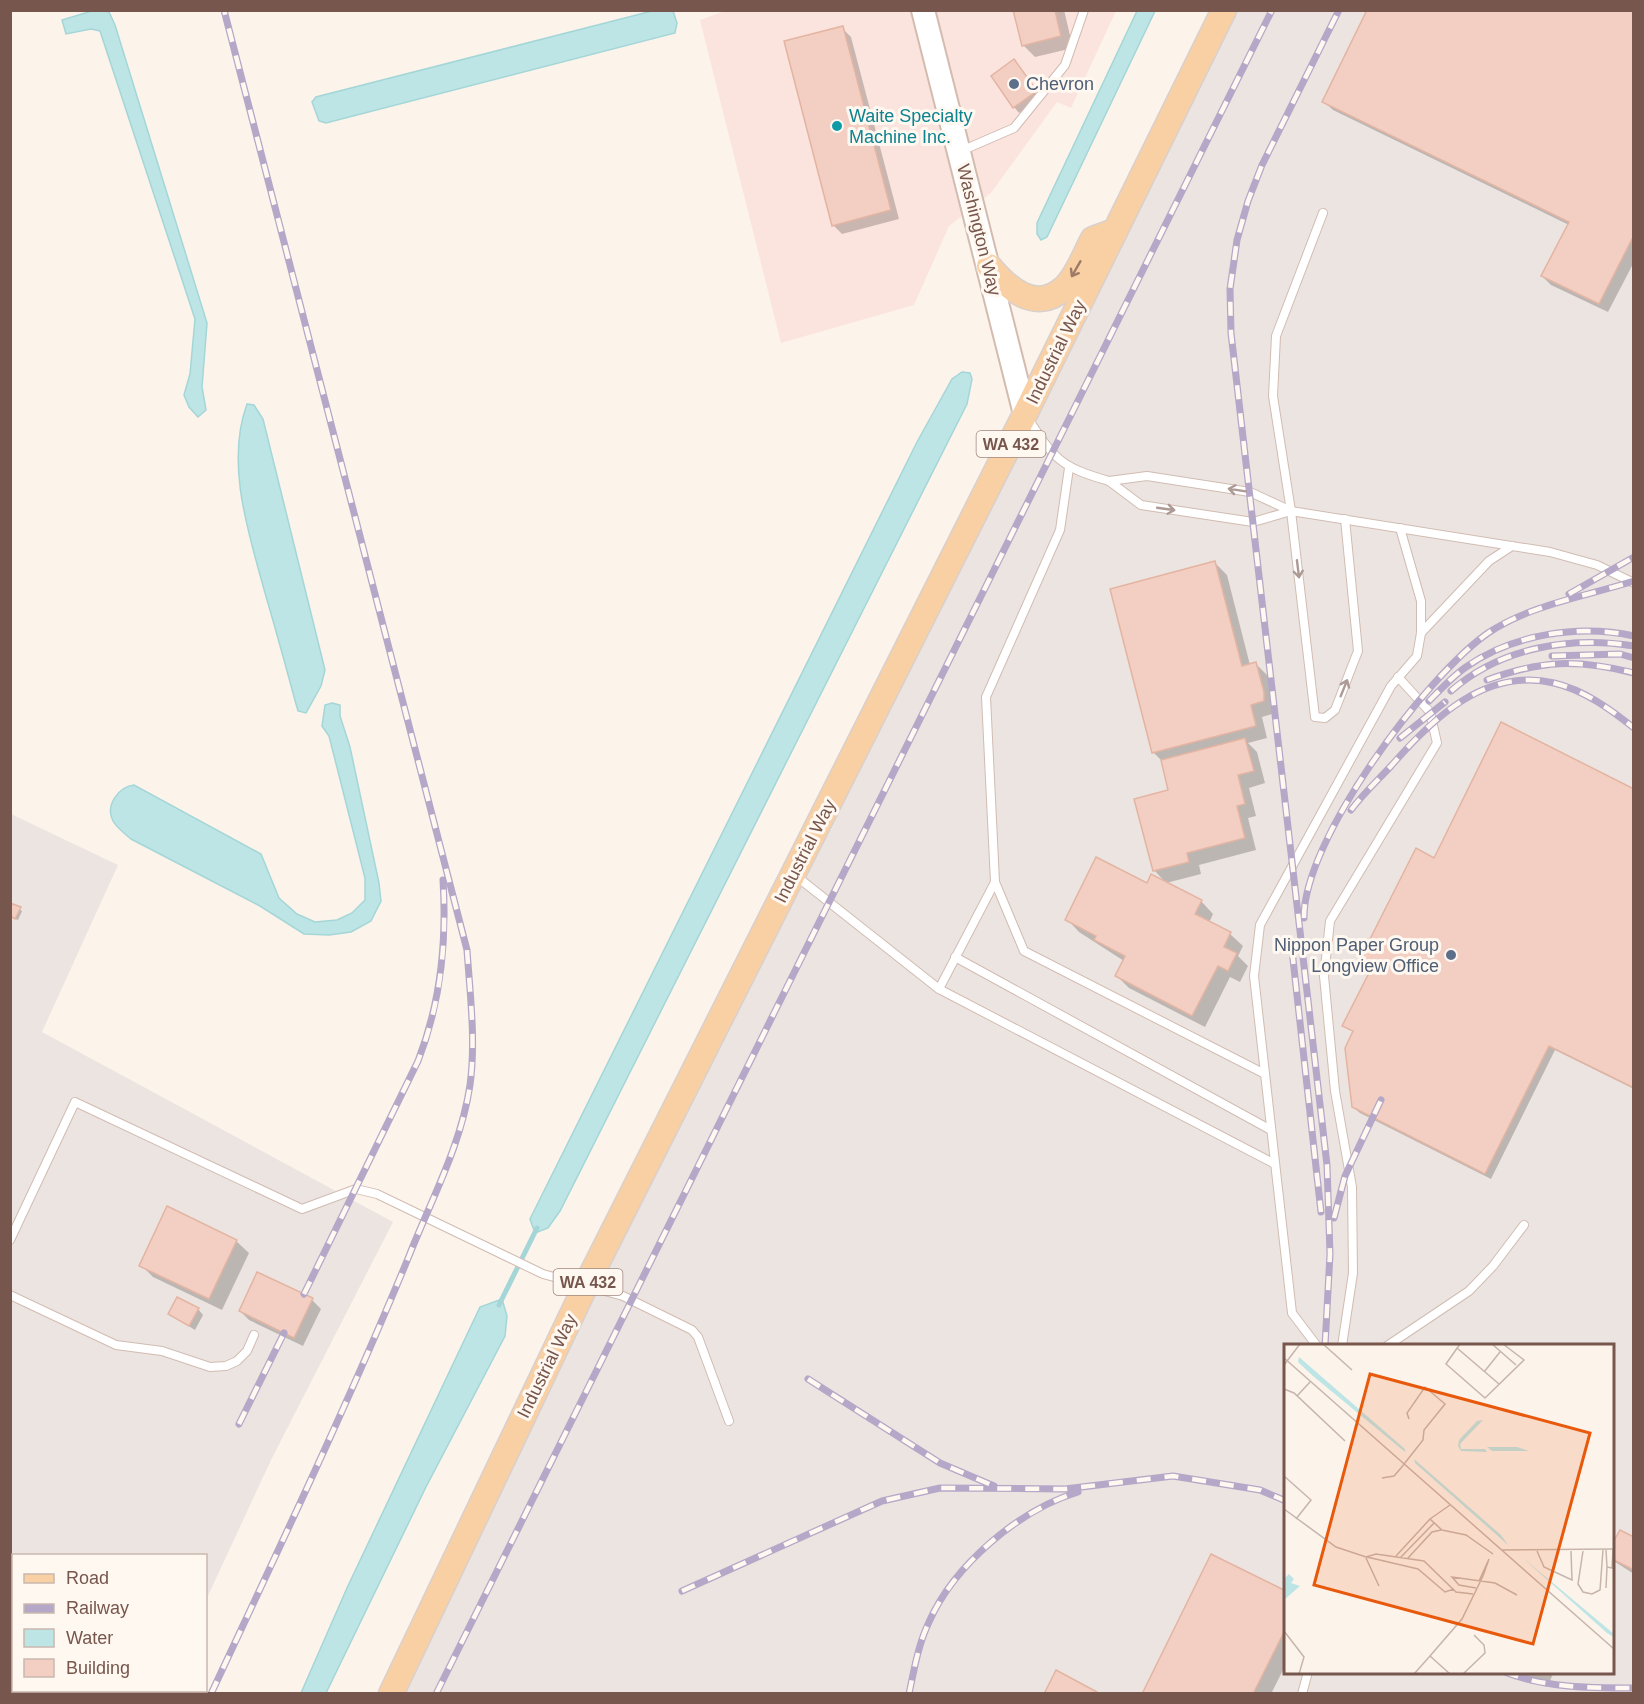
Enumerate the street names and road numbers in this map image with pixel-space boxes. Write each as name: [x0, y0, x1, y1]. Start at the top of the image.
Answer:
street label: Washington Way: [953, 162, 1005, 298]
street label: Industrial Way: [1022, 297, 1090, 407]
road number: WA 432: [976, 431, 1046, 457]
street label: Industrial Way: [770, 796, 840, 906]
road number: WA 432: [554, 1269, 622, 1295]
street label: Industrial Way: [513, 1311, 581, 1421]

